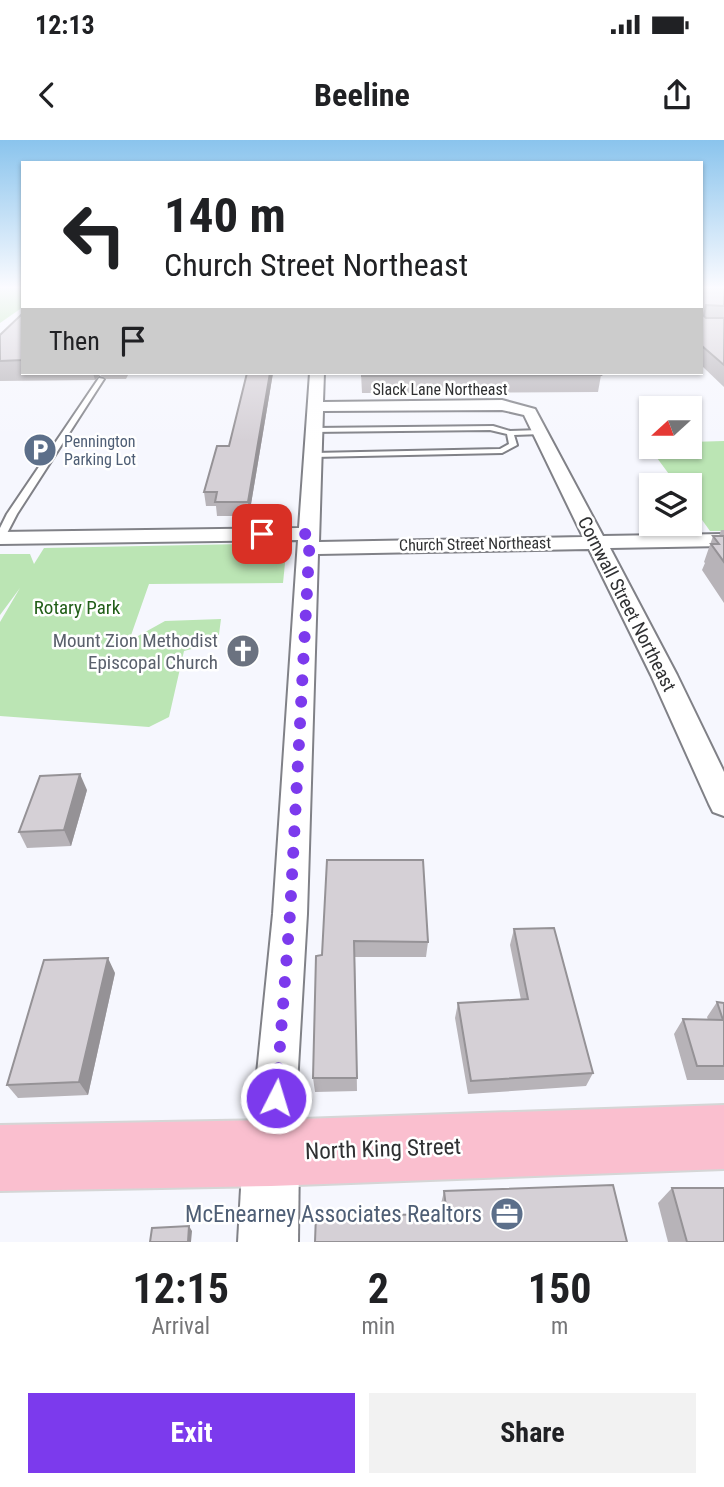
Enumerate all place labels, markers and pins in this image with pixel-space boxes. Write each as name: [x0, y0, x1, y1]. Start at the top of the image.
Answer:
parking icon: Pennington Parking Lot: [21, 431, 59, 469]
place label: Pennington Parking Lot: [64, 432, 136, 469]
pin: [232, 504, 292, 564]
place label: Mount Zion Methodist Episcopal Church: [53, 629, 218, 674]
church icon: Mount Zion Methodist Episcopal Church: [224, 632, 262, 670]
office icon: McEnearney Associates Realtors: [488, 1195, 526, 1233]
place label: McEnearney Associates Realtors: [185, 1201, 482, 1228]

